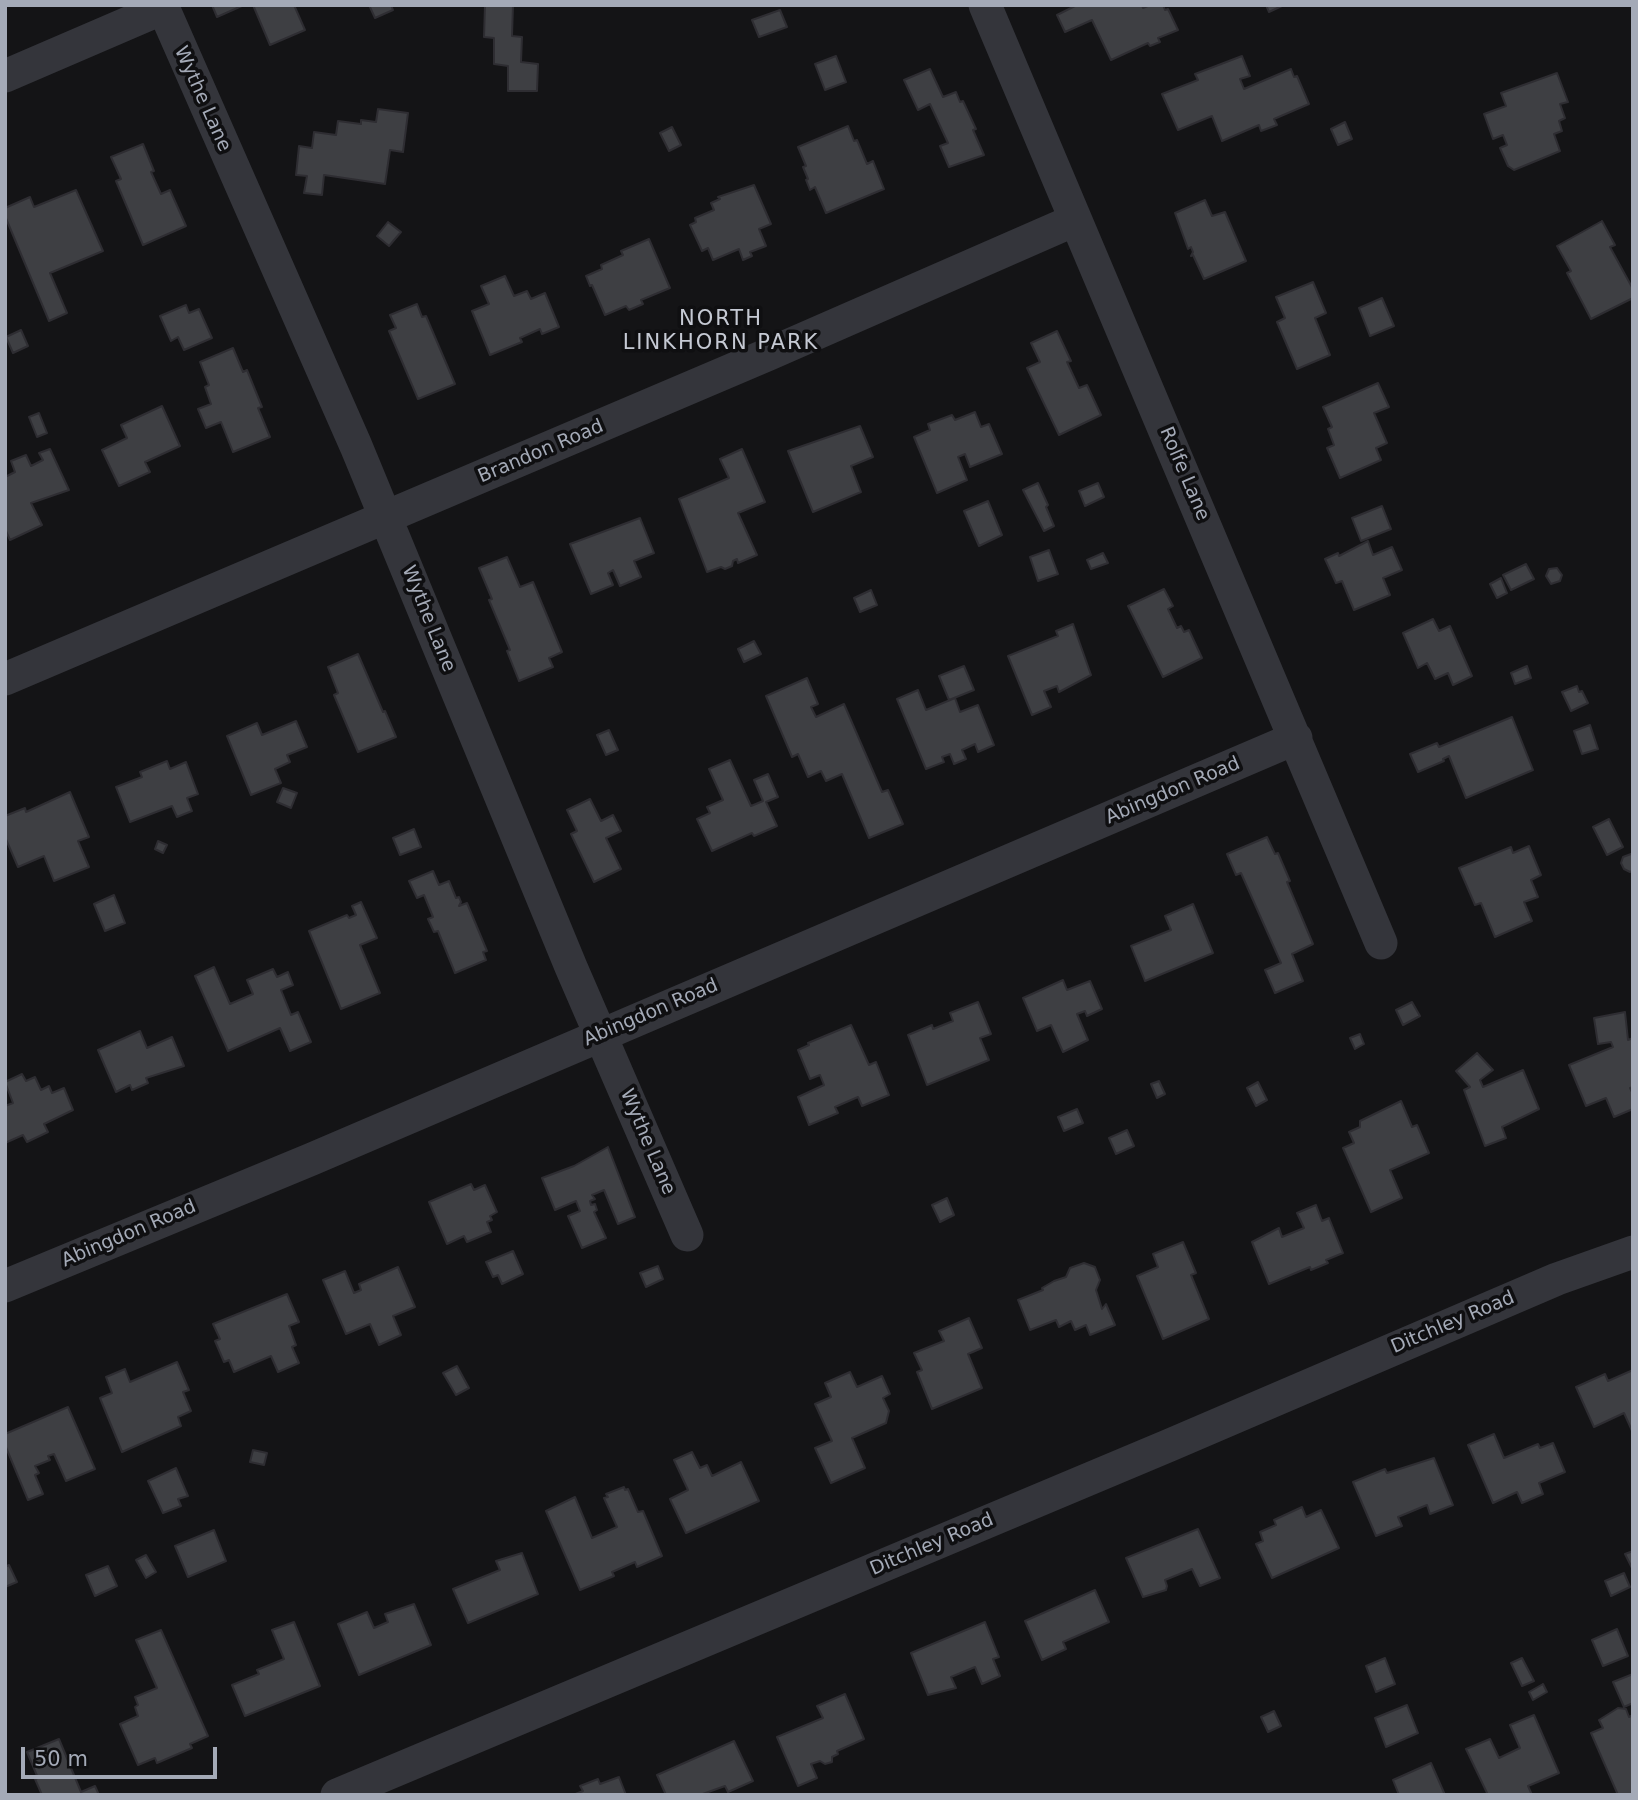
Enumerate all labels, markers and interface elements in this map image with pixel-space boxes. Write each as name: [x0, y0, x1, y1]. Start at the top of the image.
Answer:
street label: Wythe Lane: [169, 43, 235, 155]
district label: NORTH LINKHORN PARK: [624, 307, 818, 357]
street label: Brandon Road: [475, 415, 607, 489]
street label: Rolfe Lane: [1154, 424, 1214, 524]
street label: Wythe Lane: [396, 562, 460, 676]
street label: Abingdon Road: [1102, 752, 1244, 830]
street label: Abingdon Road: [580, 974, 722, 1052]
street label: Wythe Lane: [614, 1086, 680, 1198]
street label: Abingdon Road: [58, 1195, 200, 1273]
street label: Ditchley Road: [1388, 1287, 1518, 1359]
street label: Ditchley Road: [867, 1509, 997, 1581]
scale bar: [24, 1734, 220, 1778]
text: 50 m: [34, 1747, 88, 1771]

